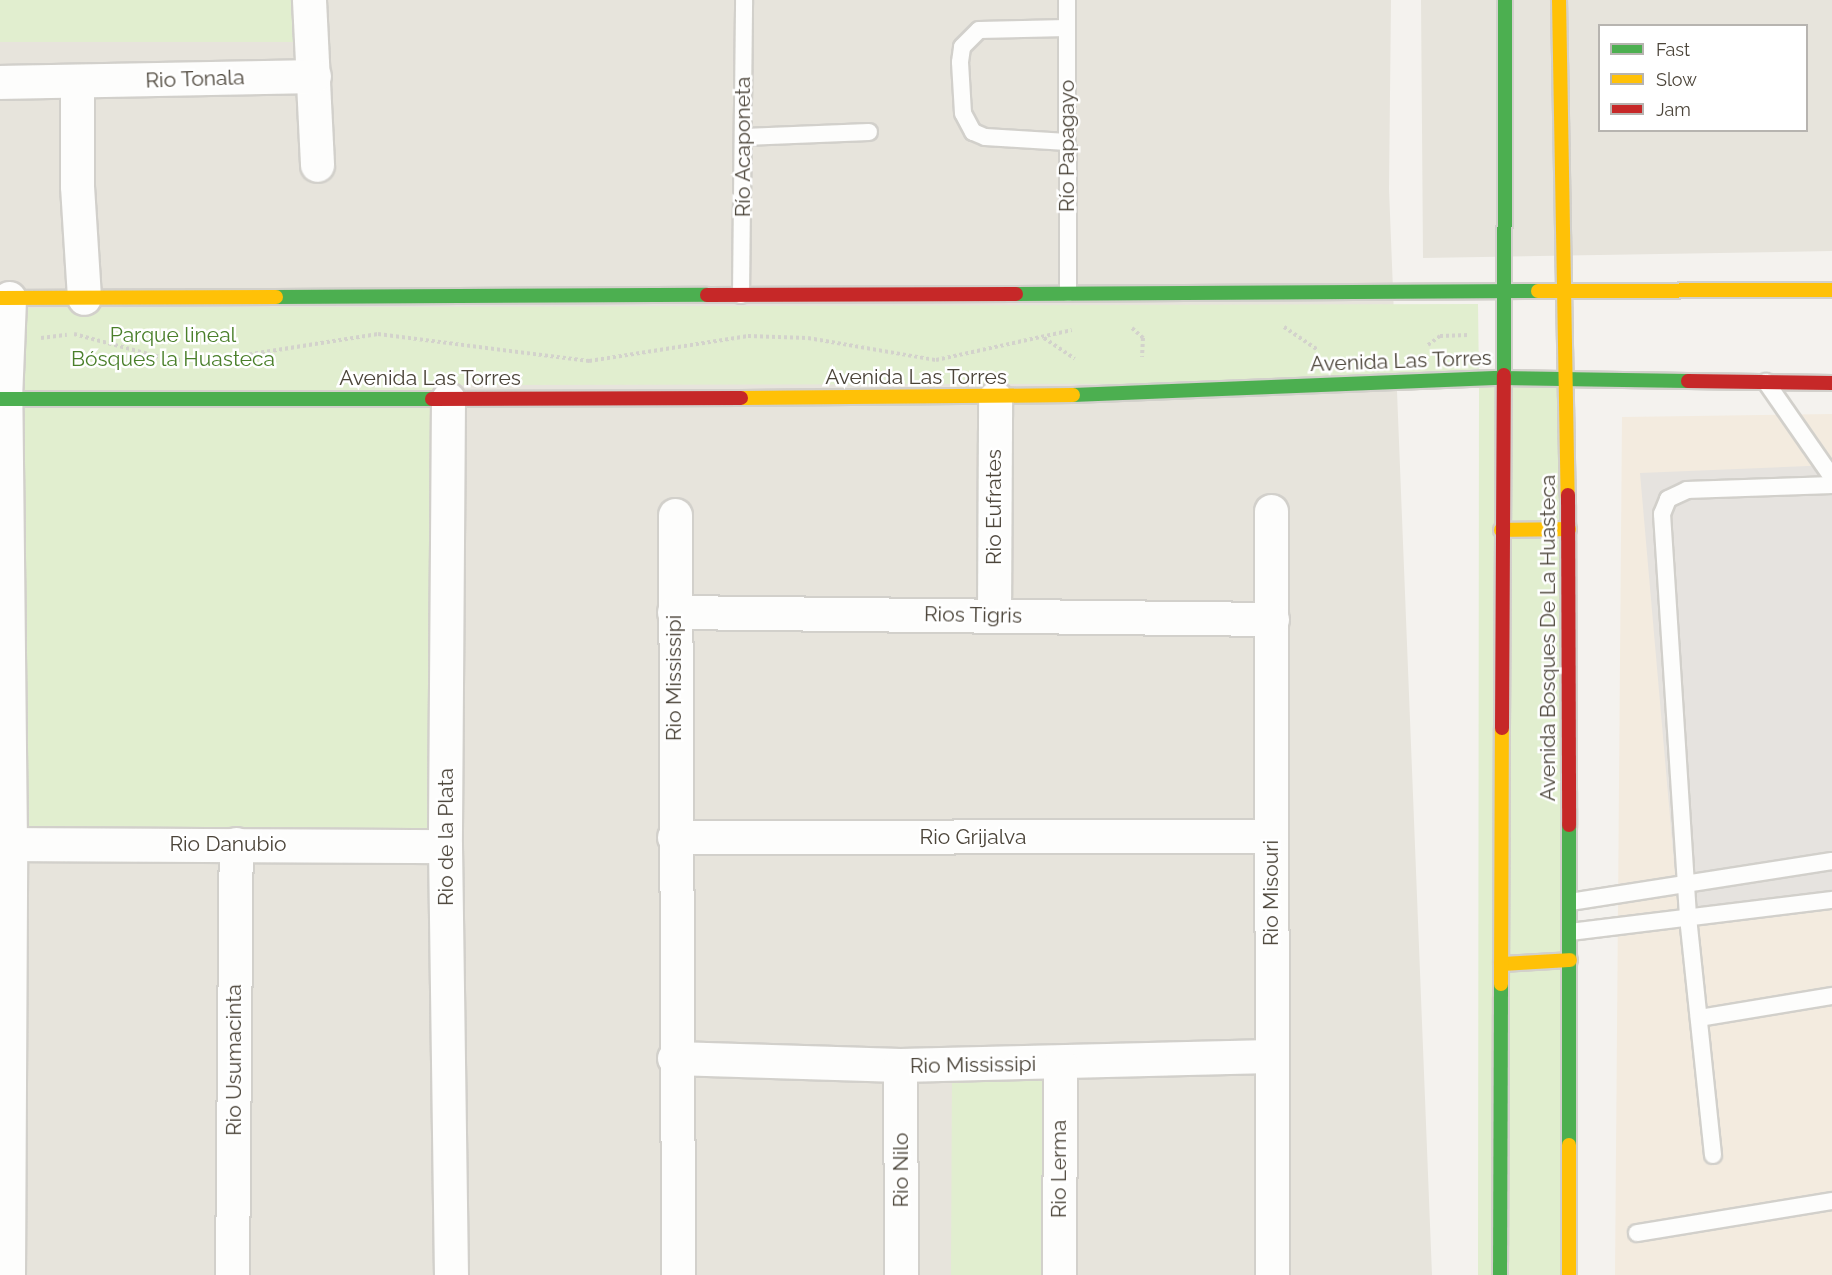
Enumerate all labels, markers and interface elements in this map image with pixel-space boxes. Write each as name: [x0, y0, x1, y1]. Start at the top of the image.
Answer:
legend: [1598, 24, 1808, 132]
text: Fast: [1656, 39, 1690, 60]
street label: Rio Tonala: [145, 65, 245, 93]
text: Slow: [1656, 69, 1697, 90]
street label: Río Acaponeta: [730, 76, 756, 218]
street label: Río Papagayo: [1054, 80, 1080, 212]
text: Jam: [1656, 99, 1691, 120]
park label: Parque lineal Bósques la Huasteca: [71, 322, 275, 372]
street label: Avenida Las Torres: [1309, 345, 1493, 377]
street label: Avenida Las Torres: [825, 364, 1007, 390]
street label: Avenida Las Torres: [339, 365, 521, 391]
street label: Rio Eufrates: [981, 449, 1007, 565]
street label: Avenida Bosques De La Huasteca: [1535, 475, 1561, 801]
street label: Rios Tigris: [923, 602, 1023, 628]
street label: Rio Mississipi: [661, 615, 687, 741]
street label: Rio de la Plata: [433, 768, 459, 906]
street label: Rio Grijalva: [920, 824, 1026, 850]
street label: Rio Danubio: [169, 831, 287, 857]
street label: Rio Misouri: [1258, 840, 1284, 946]
street label: Rio Usumacinta: [221, 984, 247, 1136]
street label: Rio Mississipi: [910, 1051, 1036, 1079]
street label: Rio Lerma: [1046, 1120, 1072, 1218]
street label: Rio Nilo: [888, 1132, 914, 1208]

